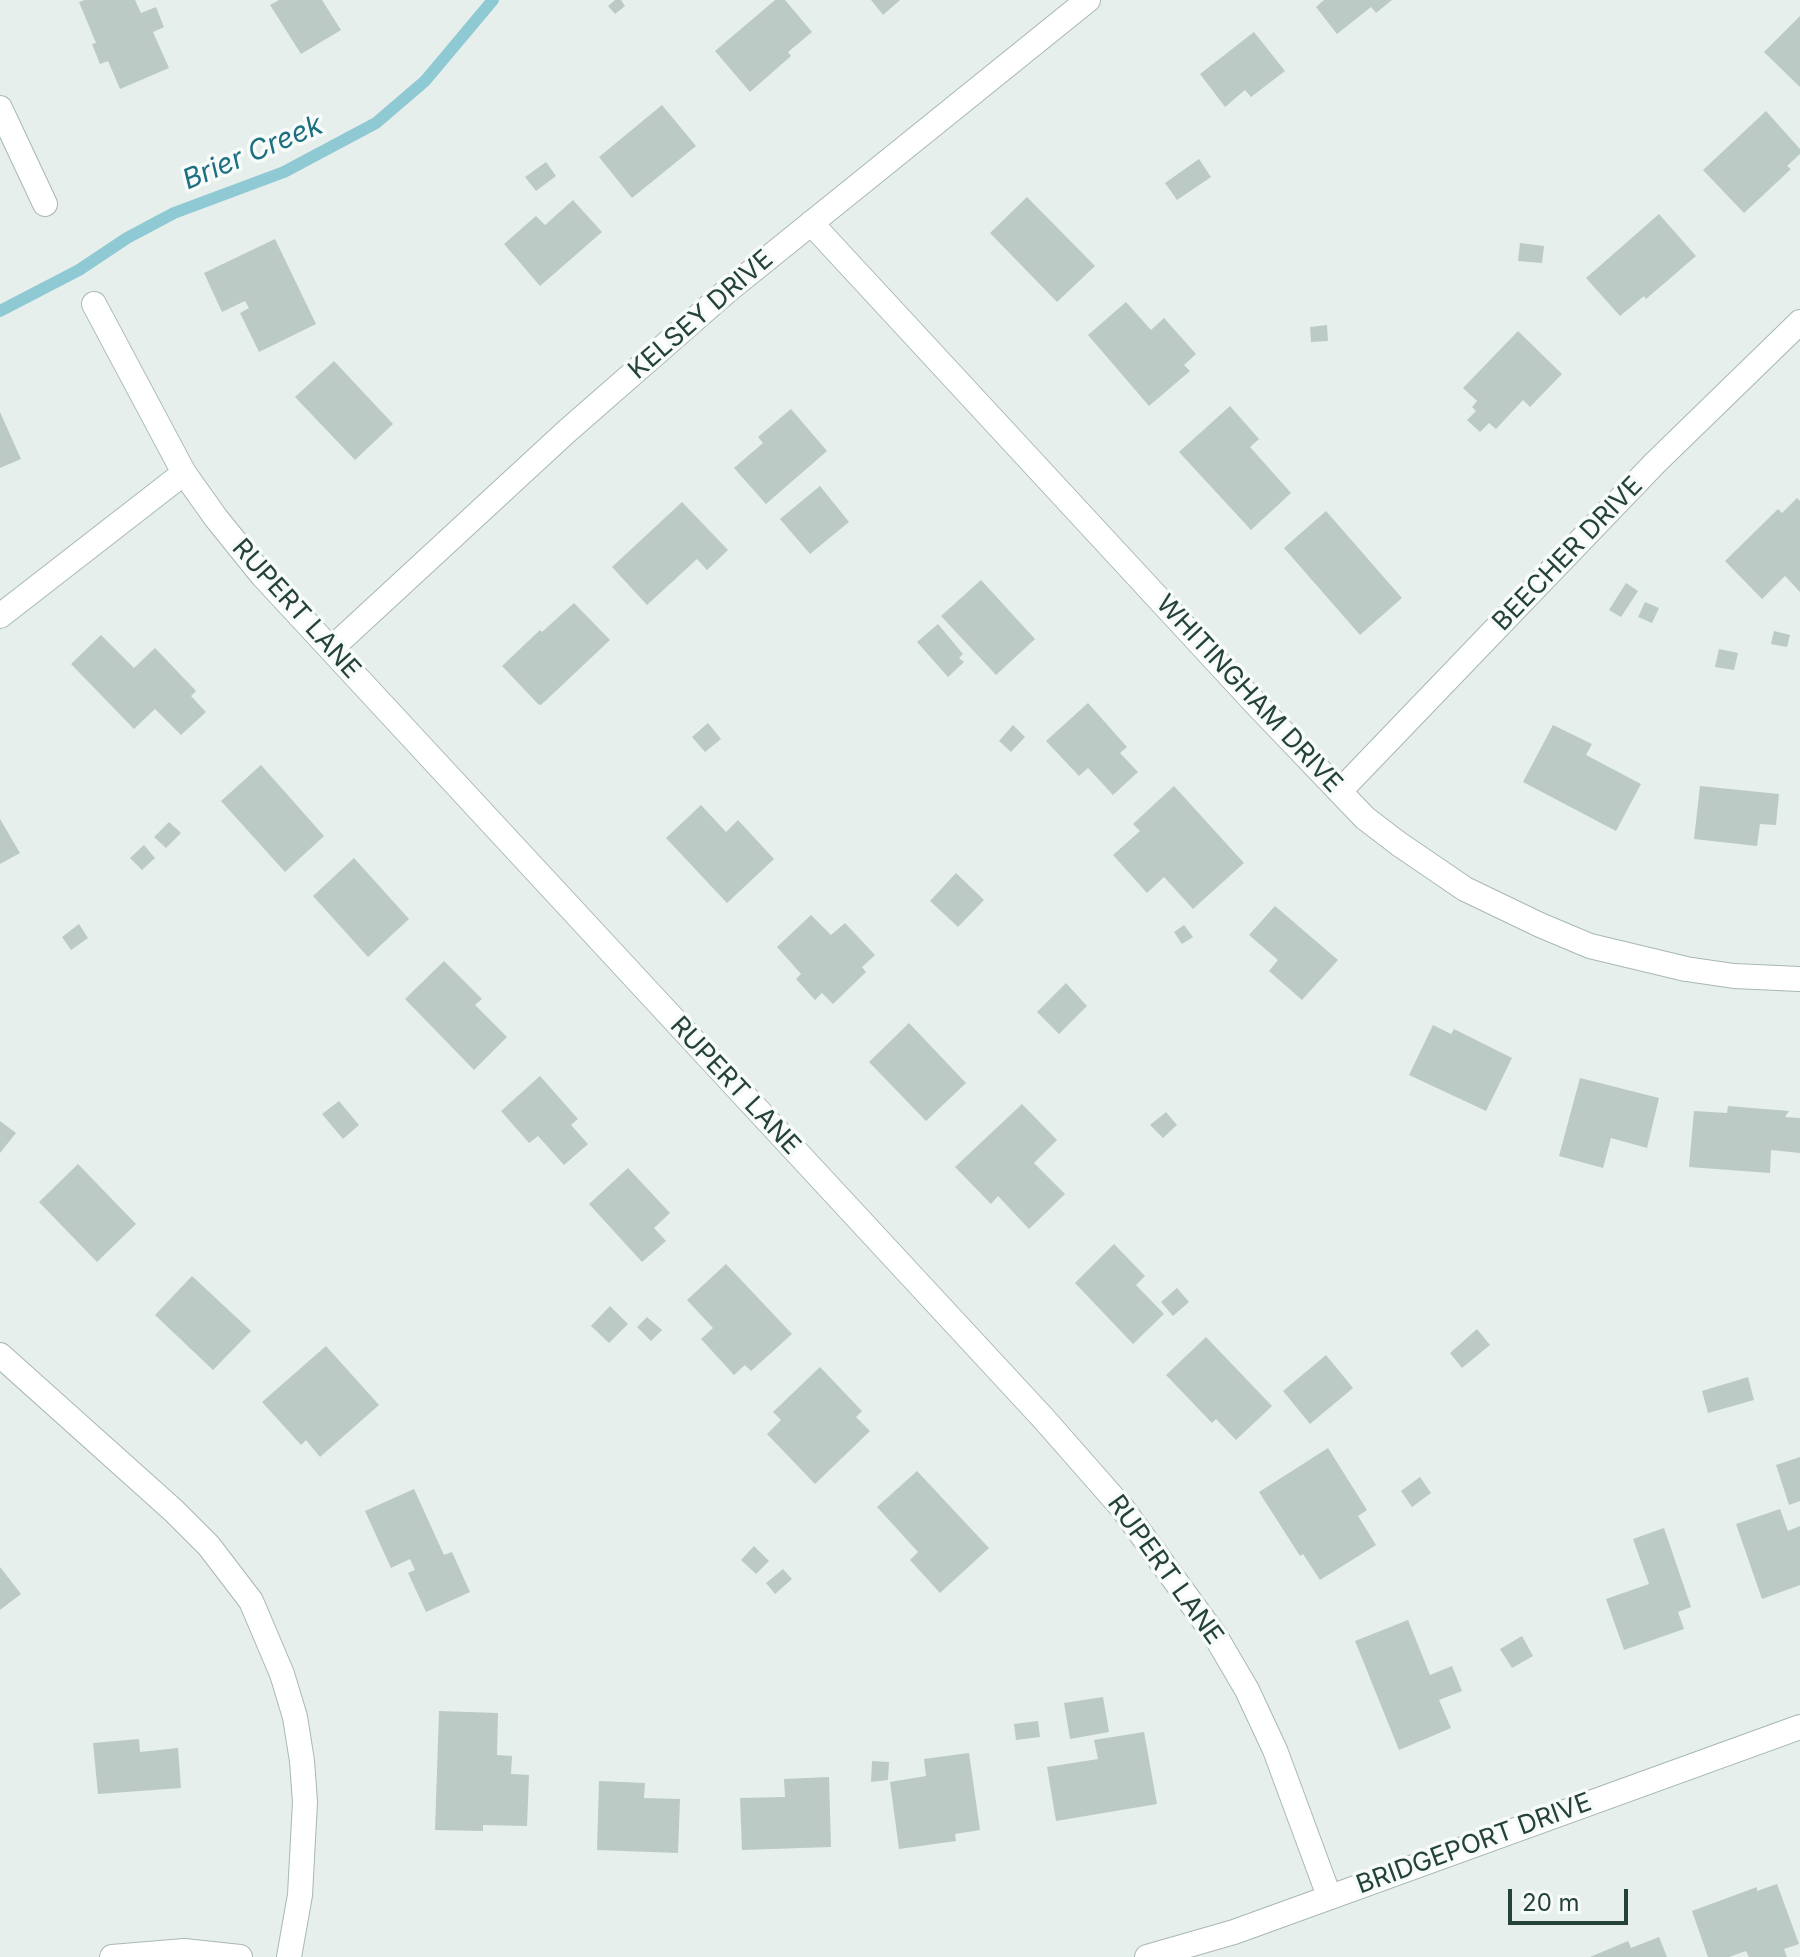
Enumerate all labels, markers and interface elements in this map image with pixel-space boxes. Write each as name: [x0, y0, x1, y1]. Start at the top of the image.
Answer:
water label: Brier Creek: [178, 108, 328, 198]
street label: KELSEY DRIVE: [622, 244, 780, 386]
street label: BEECHER DRIVE: [1487, 470, 1649, 638]
street label: RUPERT LANE: [225, 533, 367, 685]
street label: WHITINGHAM DRIVE: [1149, 589, 1349, 799]
street label: RUPERT LANE: [663, 1011, 807, 1161]
street label: RUPERT LANE: [1100, 1489, 1230, 1651]
street label: BRIDGEPORT DRIVE: [1352, 1787, 1596, 1901]
scale bar: [1512, 1873, 1632, 1923]
text: 20 m: [1522, 1888, 1580, 1917]

